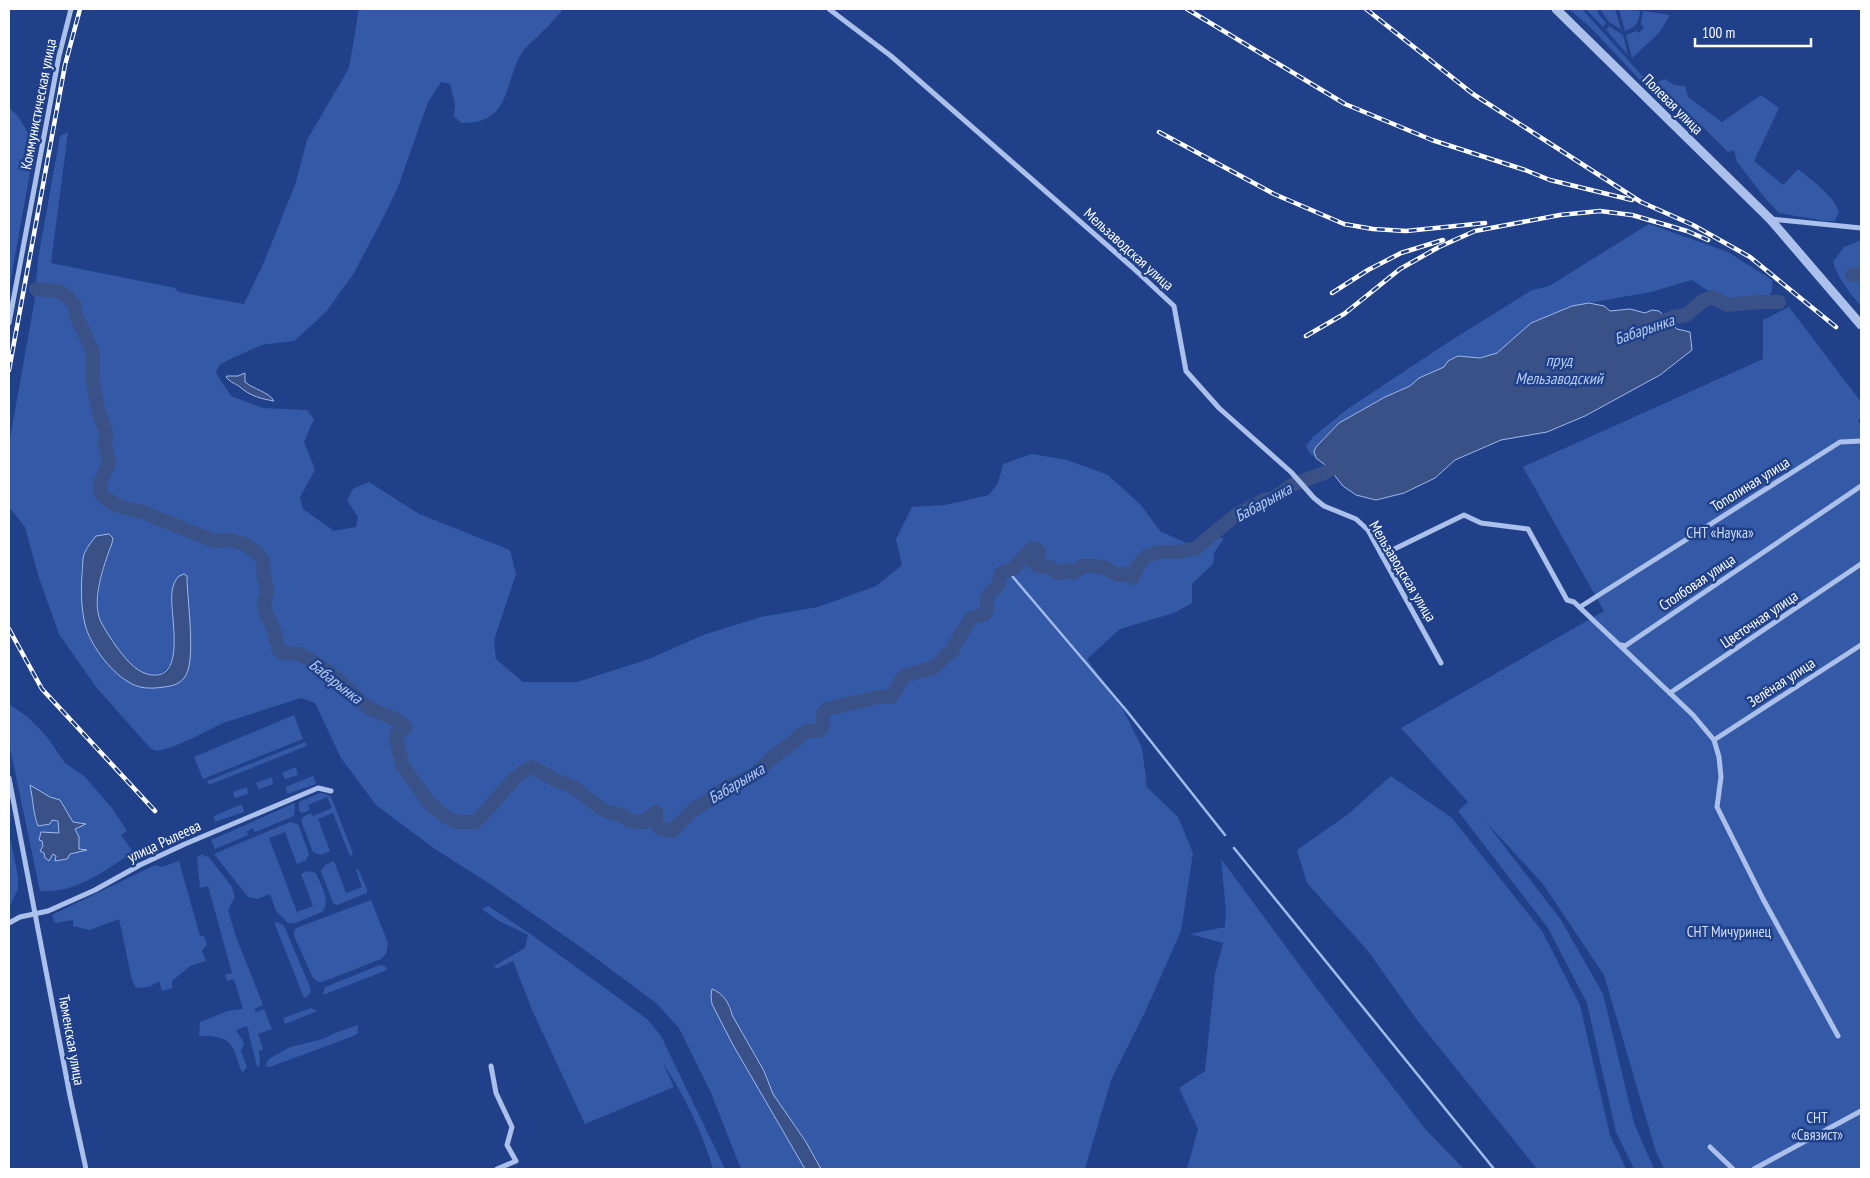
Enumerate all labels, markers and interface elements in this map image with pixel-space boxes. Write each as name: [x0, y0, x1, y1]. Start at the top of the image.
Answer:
scale bar: [1695, 15, 1811, 47]
text: 100 m: [1702, 23, 1735, 42]
street label: Коммунистическая улица: [16, 37, 60, 171]
street label: Полевая улица: [1639, 70, 1707, 138]
street label: Мельзаводская улица: [1080, 204, 1178, 294]
water label: Бабарынка: [1611, 309, 1678, 349]
water label: пруд Мельзаводский: [1515, 350, 1605, 388]
street label: Тополиная улица: [1707, 452, 1793, 516]
water label: Бабарынка: [1231, 477, 1296, 526]
street label: Мельзаводская улица: [1365, 517, 1441, 625]
park label: СНТ «Наука»: [1686, 523, 1754, 542]
street label: Столбовая улица: [1655, 550, 1739, 614]
street label: Цветочная улица: [1716, 586, 1802, 652]
street label: Зелёная улица: [1744, 653, 1818, 711]
water label: Бабарынка: [305, 654, 368, 709]
water label: Бабарынка: [704, 758, 769, 808]
street label: улица Рылеева: [124, 816, 204, 866]
park label: СНТ Мичуринец: [1687, 922, 1772, 941]
street label: Тюменская улица: [55, 993, 89, 1087]
park label: СНТ «Связист»: [1791, 1108, 1843, 1144]

